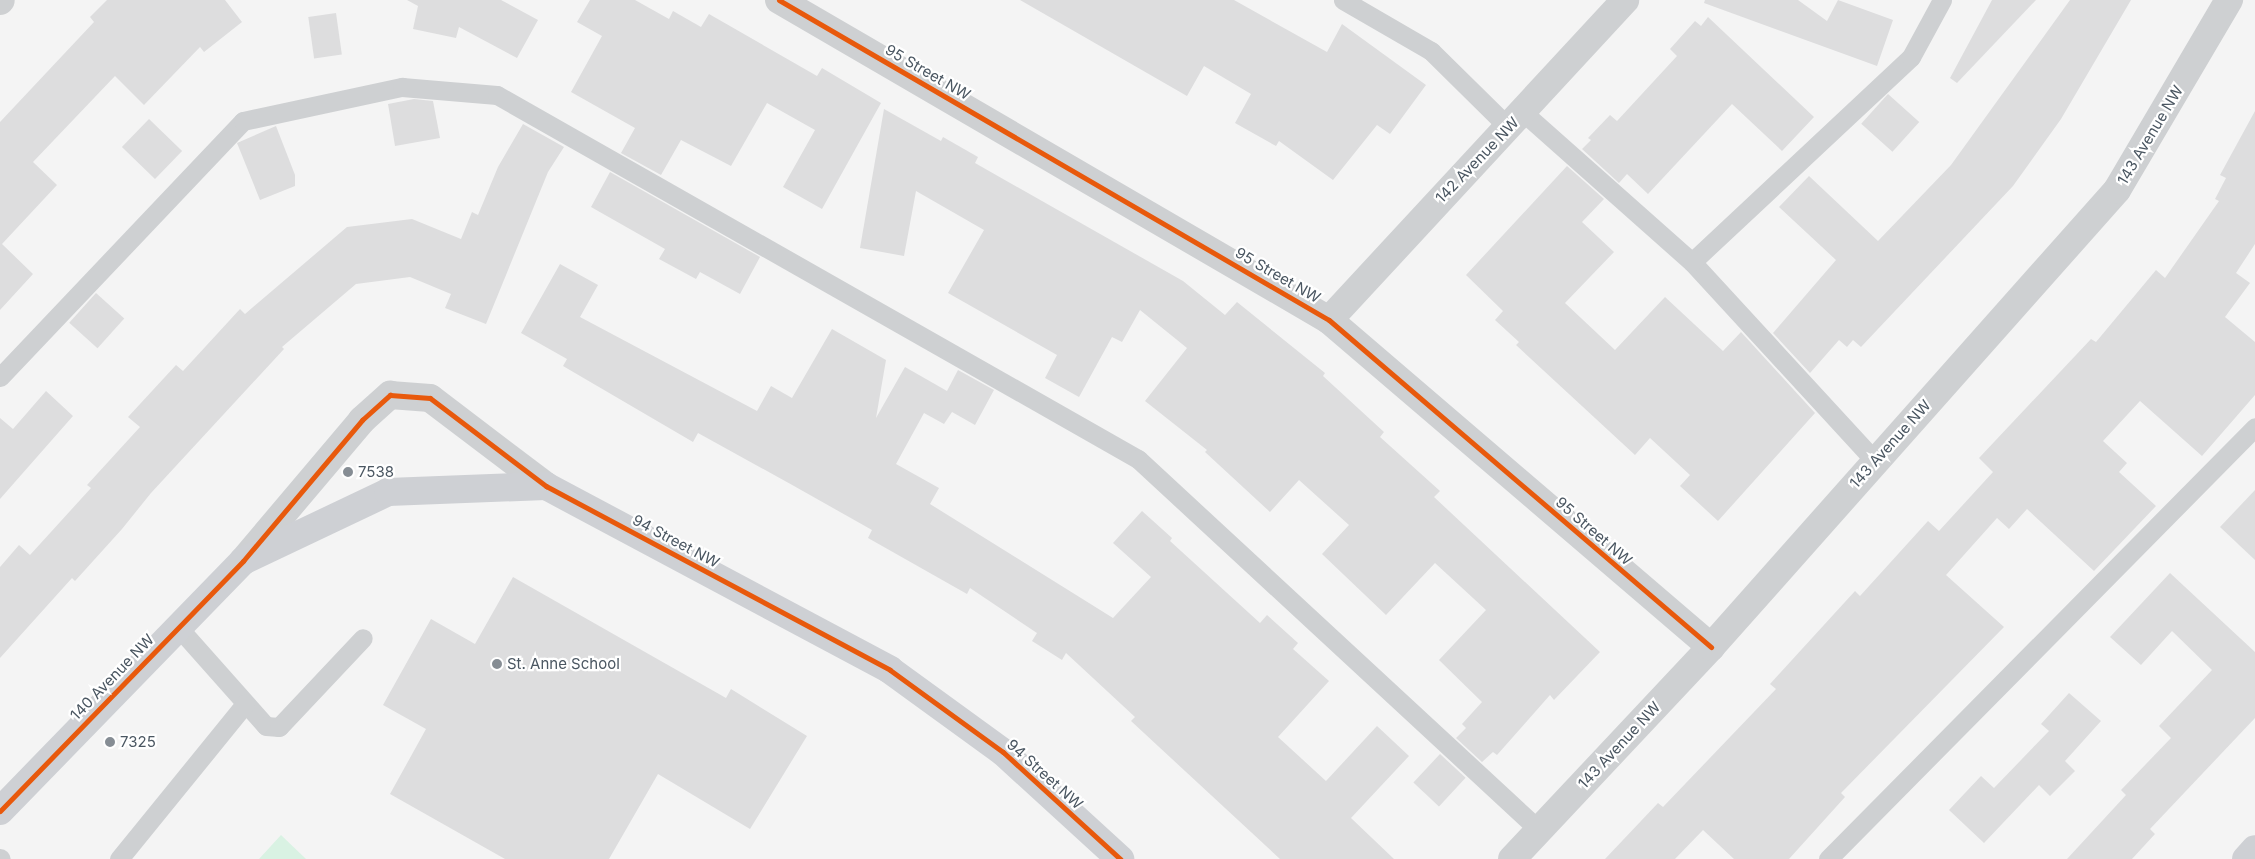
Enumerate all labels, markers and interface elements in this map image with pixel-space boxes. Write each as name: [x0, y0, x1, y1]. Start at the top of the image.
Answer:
street label: 95 Street NW: [882, 40, 974, 104]
street label: 143 Avenue NW: [2113, 82, 2187, 188]
street label: 142 Avenue NW: [1432, 113, 1522, 207]
street label: 95 Street NW: [1232, 243, 1324, 307]
street label: 143 Avenue NW: [1846, 396, 1934, 492]
place label: 7538: [358, 463, 394, 481]
marker: 7538: [342, 466, 354, 478]
street label: 95 Street NW: [1552, 493, 1636, 569]
street label: 94 Street NW: [629, 511, 723, 571]
street label: 140 Avenue NW: [66, 630, 158, 724]
place label: St. Anne School: [507, 655, 620, 673]
marker: St. Anne School: [491, 658, 503, 670]
street label: 143 Avenue NW: [1574, 698, 1664, 792]
place label: 7325: [120, 733, 156, 751]
street label: 94 Street NW: [1003, 735, 1087, 813]
marker: 7325: [104, 736, 116, 748]

